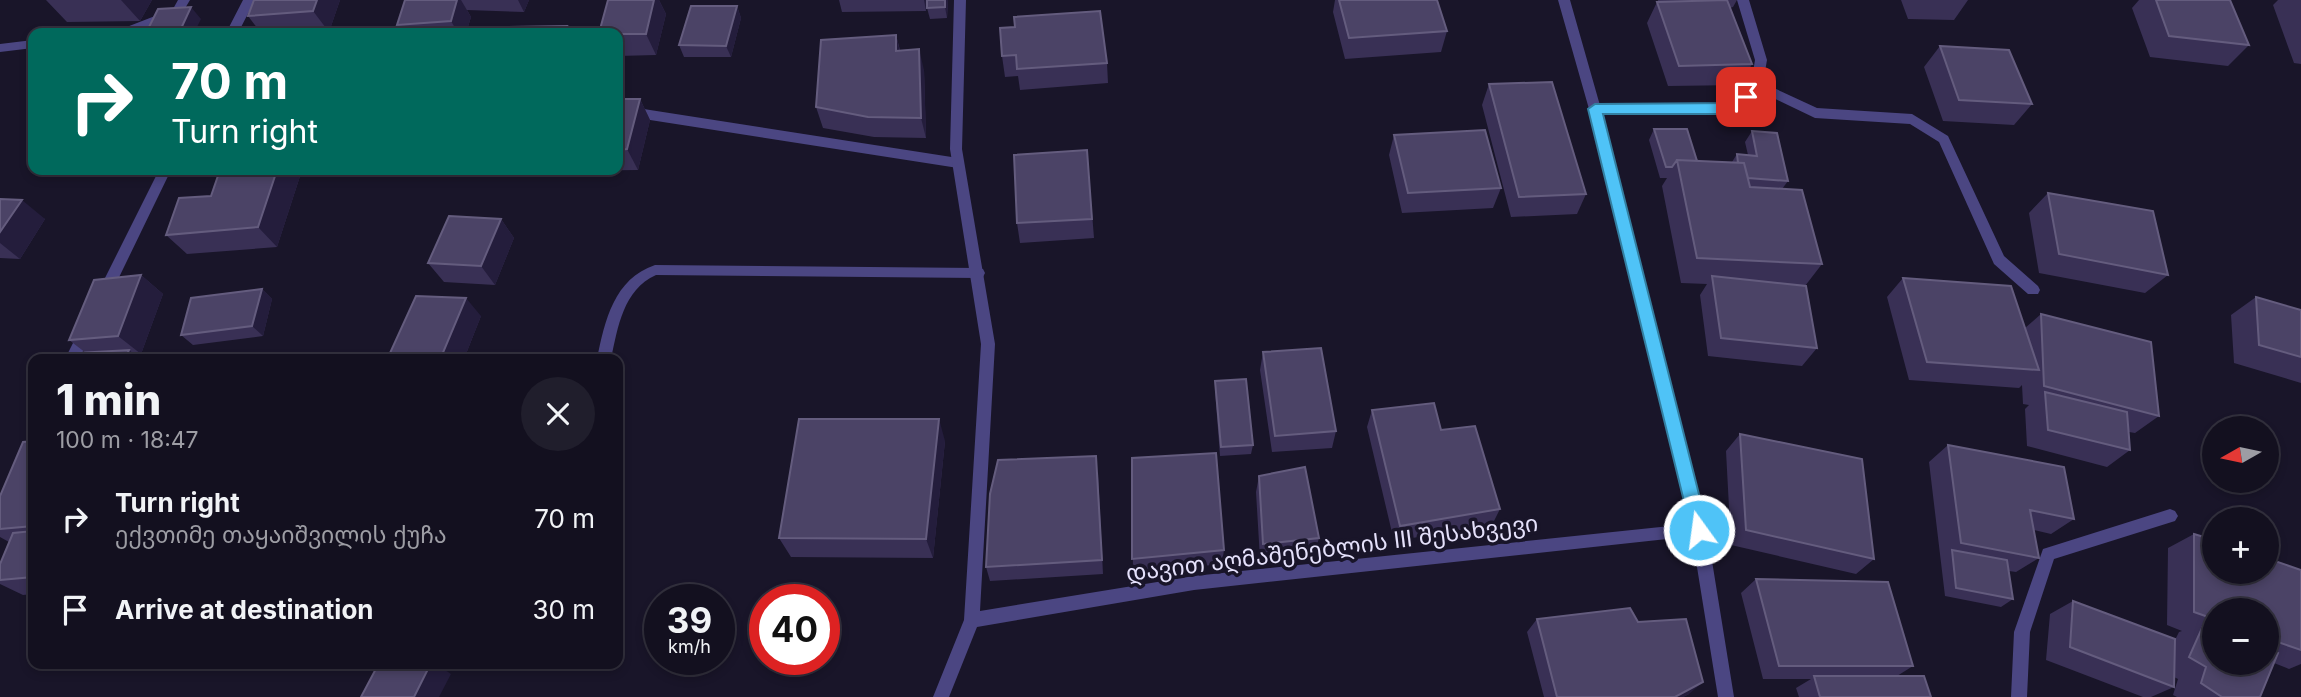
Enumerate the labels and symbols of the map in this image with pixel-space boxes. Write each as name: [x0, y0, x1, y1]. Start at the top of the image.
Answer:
pin: [1716, 67, 1776, 127]
north arrow: [2202, 416, 2278, 494]
position arrow: [1662, 493, 1736, 567]
street label: დავით აღმაშენებლის III შესახვევი: [1124, 509, 1540, 587]
speed limit sign: 40: [749, 584, 840, 675]

